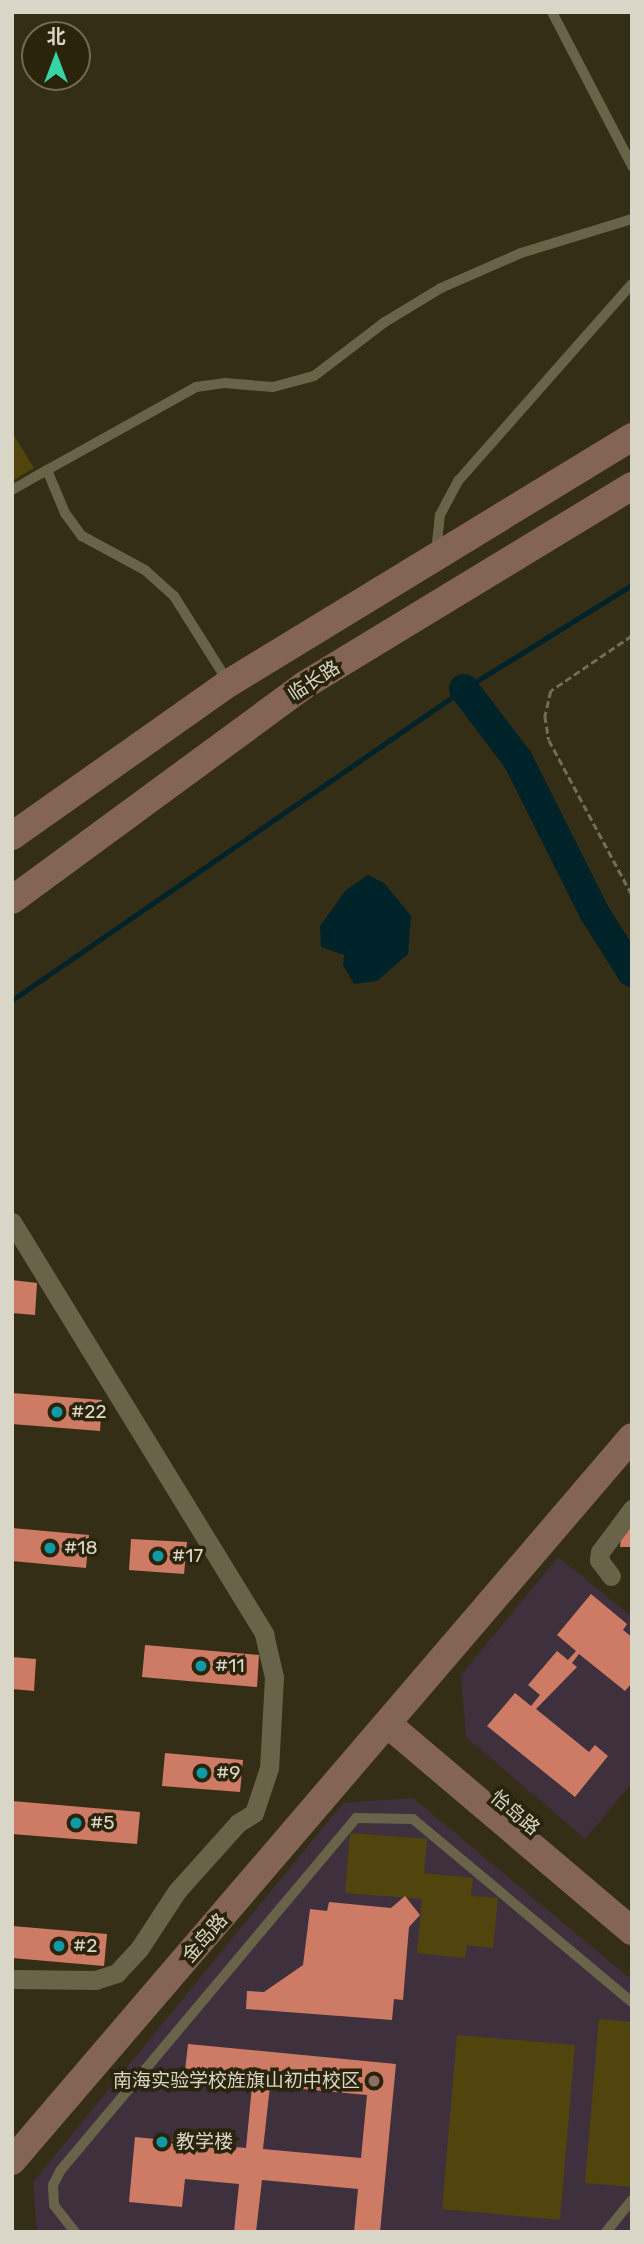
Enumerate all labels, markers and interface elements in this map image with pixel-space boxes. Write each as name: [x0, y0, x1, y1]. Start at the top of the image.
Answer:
north arrow: [21, 21, 91, 91]
text: 北: [46, 25, 66, 48]
street label: 临长路: [284, 656, 344, 706]
place label: #22: [71, 1401, 107, 1423]
marker: #22: [49, 1404, 65, 1420]
place label: #18: [64, 1537, 97, 1559]
marker: #18: [42, 1540, 58, 1556]
place label: #17: [172, 1545, 203, 1567]
marker: #17: [150, 1548, 166, 1564]
place label: #11: [215, 1655, 245, 1677]
marker: #11: [193, 1658, 209, 1674]
place label: #9: [216, 1762, 241, 1784]
marker: #9: [194, 1765, 210, 1781]
street label: 怡岛路: [486, 1786, 544, 1840]
place label: #5: [90, 1812, 115, 1834]
marker: #5: [68, 1815, 84, 1831]
street label: 金岛路: [178, 1909, 232, 1967]
place label: #2: [73, 1935, 97, 1957]
marker: #2: [51, 1938, 67, 1954]
place label: 南海实验学校旌旗山初中校区: [113, 2070, 360, 2092]
marker: 南海实验学校旌旗山初中校区: [366, 2073, 382, 2089]
place label: 教学楼: [176, 2131, 233, 2153]
marker: 教学楼: [154, 2134, 170, 2150]

